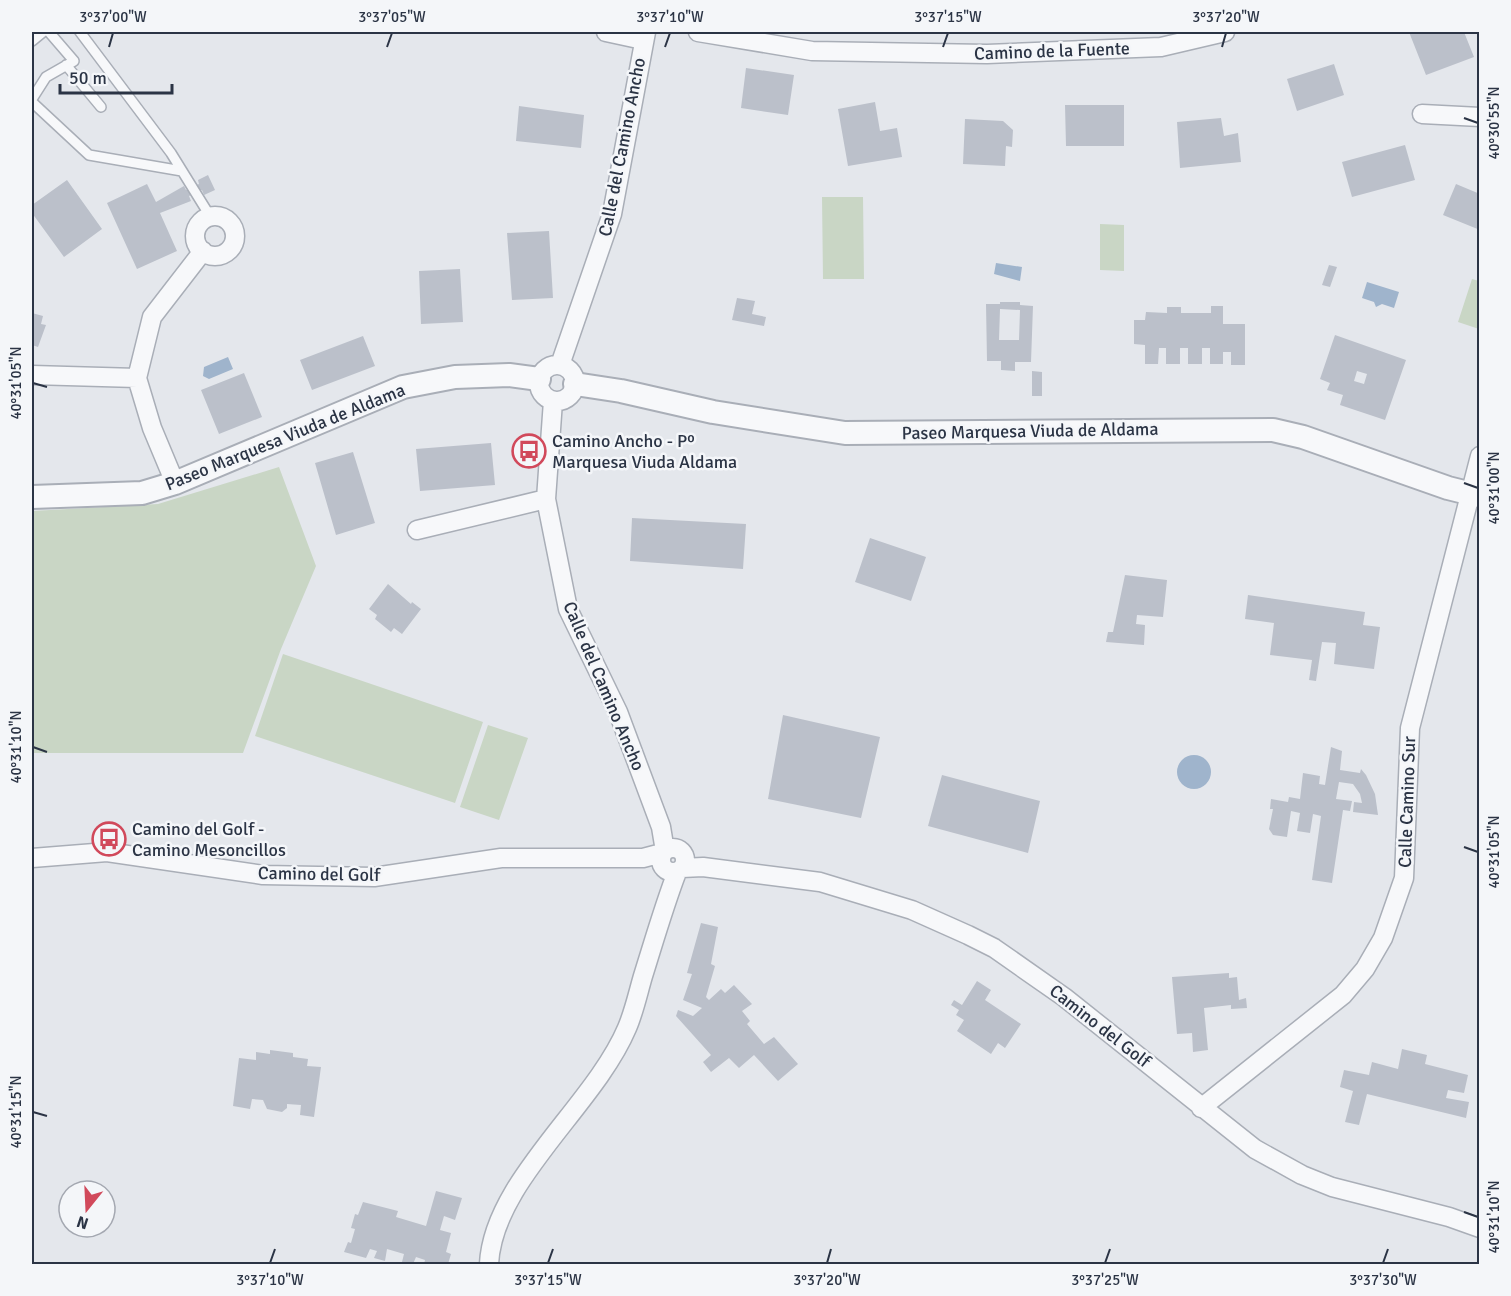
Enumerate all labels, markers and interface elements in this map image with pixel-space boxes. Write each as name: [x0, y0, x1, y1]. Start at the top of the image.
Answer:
text: 3°37'00"W: [79, 8, 147, 26]
text: 3°37'05"W: [358, 8, 426, 26]
text: 3°37'10"W: [636, 8, 704, 26]
text: 3°37'15"W: [914, 8, 982, 26]
text: 3°37'20"W: [1192, 8, 1260, 26]
street label: Camino de la Fuente: [974, 37, 1130, 65]
street label: Calle del Camino Ancho: [594, 56, 650, 238]
scale bar: [60, 57, 172, 95]
text: 50 m: [69, 67, 107, 89]
text: 40°30'55"N: [1485, 86, 1503, 160]
text: 40°31'05"N: [7, 346, 25, 420]
street label: Paseo Marquesa Viuda de Aldama: [162, 379, 408, 495]
street label: Paseo Marquesa Viuda de Aldama: [901, 418, 1159, 444]
place label: Camino Ancho - Pº Marquesa Viuda Aldama: [552, 430, 737, 473]
bus stop icon: Camino Ancho - Pº Marquesa Viuda Aldama: [511, 433, 547, 469]
text: 40°31'00"N: [1485, 451, 1503, 525]
street label: Calle del Camino Ancho: [558, 598, 650, 774]
text: 40°31'10"N: [7, 710, 25, 784]
street label: Calle Camino Sur: [1394, 735, 1420, 868]
text: 40°31'05"N: [1485, 815, 1503, 889]
place label: Camino del Golf - Camino Mesoncillos: [132, 818, 286, 861]
bus stop icon: Camino del Golf - Camino Mesoncillos: [91, 821, 127, 857]
street label: Camino del Golf: [258, 862, 381, 886]
street label: Camino del Golf: [1045, 980, 1156, 1073]
text: 40°31'15"N: [7, 1075, 25, 1149]
north arrow: [57, 1179, 117, 1239]
text: 40°31'10"N: [1485, 1180, 1503, 1254]
text: N: [74, 1211, 91, 1234]
text: 3°37'10"W: [236, 1271, 304, 1289]
text: 3°37'15"W: [514, 1271, 582, 1289]
text: 3°37'20"W: [793, 1271, 861, 1289]
text: 3°37'25"W: [1071, 1271, 1139, 1289]
text: 3°37'30"W: [1349, 1271, 1417, 1289]

